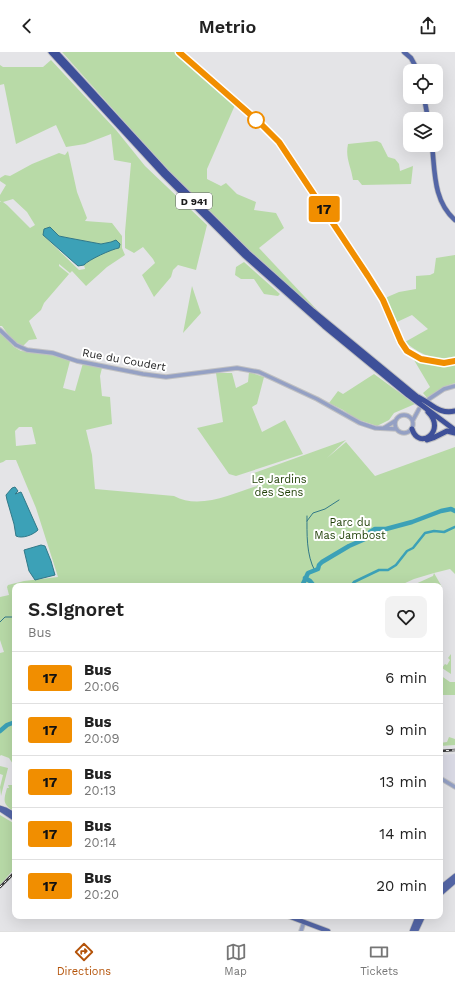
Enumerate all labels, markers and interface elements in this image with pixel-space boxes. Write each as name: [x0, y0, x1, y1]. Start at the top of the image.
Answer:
icon: back: [16, 15, 38, 37]
icon: share: [417, 15, 439, 37]
text: Metrio: [199, 16, 256, 37]
map controls: [403, 64, 443, 152]
button: locate: [403, 64, 443, 104]
unlabelled marker: [247, 111, 265, 129]
button: layers: [403, 112, 443, 152]
road number: D 941: [176, 193, 212, 209]
line badge: 17: [306, 196, 342, 222]
text: 17: [317, 201, 331, 217]
street label: Rue du Coudert: [81, 346, 167, 374]
park label: Le Jardins des Sens: [251, 473, 307, 499]
park label: Parc du Mas Jambost: [314, 516, 386, 542]
button: heart: [385, 596, 427, 638]
text: S.SIgnoret: [28, 598, 124, 621]
text: Bus: [28, 625, 51, 640]
text: Bus: [84, 661, 112, 679]
text: 6 min: [385, 669, 427, 687]
text: 17: [43, 670, 57, 686]
text: 20:06: [84, 679, 120, 694]
text: Bus: [84, 713, 112, 731]
text: 9 min: [385, 721, 427, 739]
text: 17: [43, 722, 57, 738]
text: 20:09: [84, 731, 120, 746]
text: Bus: [84, 765, 112, 783]
text: 13 min: [380, 773, 427, 791]
text: 17: [43, 774, 57, 790]
text: 20:13: [84, 783, 116, 798]
text: Bus: [84, 817, 112, 835]
text: 14 min: [379, 825, 427, 843]
text: 17: [43, 826, 57, 842]
text: 20:14: [84, 835, 117, 850]
text: Bus: [84, 869, 112, 887]
text: 20 min: [376, 877, 427, 895]
text: 17: [43, 878, 57, 894]
text: 20:20: [84, 887, 119, 902]
tab: Directions: [57, 941, 111, 978]
tab: Map: [224, 941, 247, 978]
tab: Tickets: [360, 941, 398, 978]

